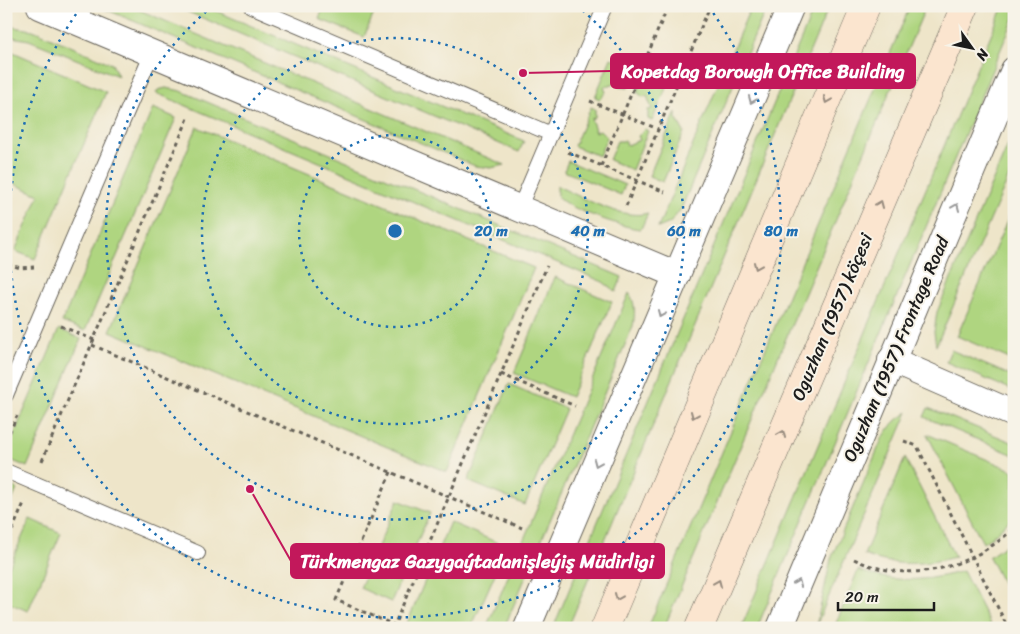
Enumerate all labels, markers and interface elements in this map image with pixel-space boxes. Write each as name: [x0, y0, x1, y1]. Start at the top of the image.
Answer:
north arrow: [948, 22, 998, 72]
text: N: [969, 43, 996, 66]
callout: Kopetdag Borough Office Building: [611, 54, 915, 88]
text: Kopetdag Borough Office Building: [620, 55, 905, 88]
one-way arrow: [747, 95, 757, 103]
one-way arrow: [822, 95, 833, 104]
one-way arrow: [874, 200, 885, 209]
one-way arrow: [950, 203, 960, 212]
text: 20 m: [473, 218, 508, 244]
text: 40 m: [570, 218, 606, 244]
text: 60 m: [666, 218, 701, 244]
text: 80 m: [763, 218, 798, 244]
centre of rings: [386, 222, 404, 240]
street label: Oguzhan (1957) köçesi: [782, 227, 882, 406]
street label: Oguzhan (1957) Frontage Road: [834, 230, 959, 467]
one-way arrow: [753, 261, 763, 269]
one-way arrow: [656, 309, 667, 318]
one-way arrow: [690, 410, 701, 419]
one-way arrow: [777, 430, 787, 438]
one-way arrow: [593, 458, 604, 467]
callout: Türkmengaz Gazygaýtadanişleýiş Müdirligi: [291, 544, 664, 578]
text: Türkmengaz Gazygaýtadanişleýiş Müdirligi: [300, 545, 655, 578]
one-way arrow: [712, 579, 723, 588]
one-way arrow: [792, 579, 803, 588]
scale bar: [838, 579, 934, 611]
text: 20 m: [845, 584, 879, 610]
one-way arrow: [613, 593, 623, 601]

